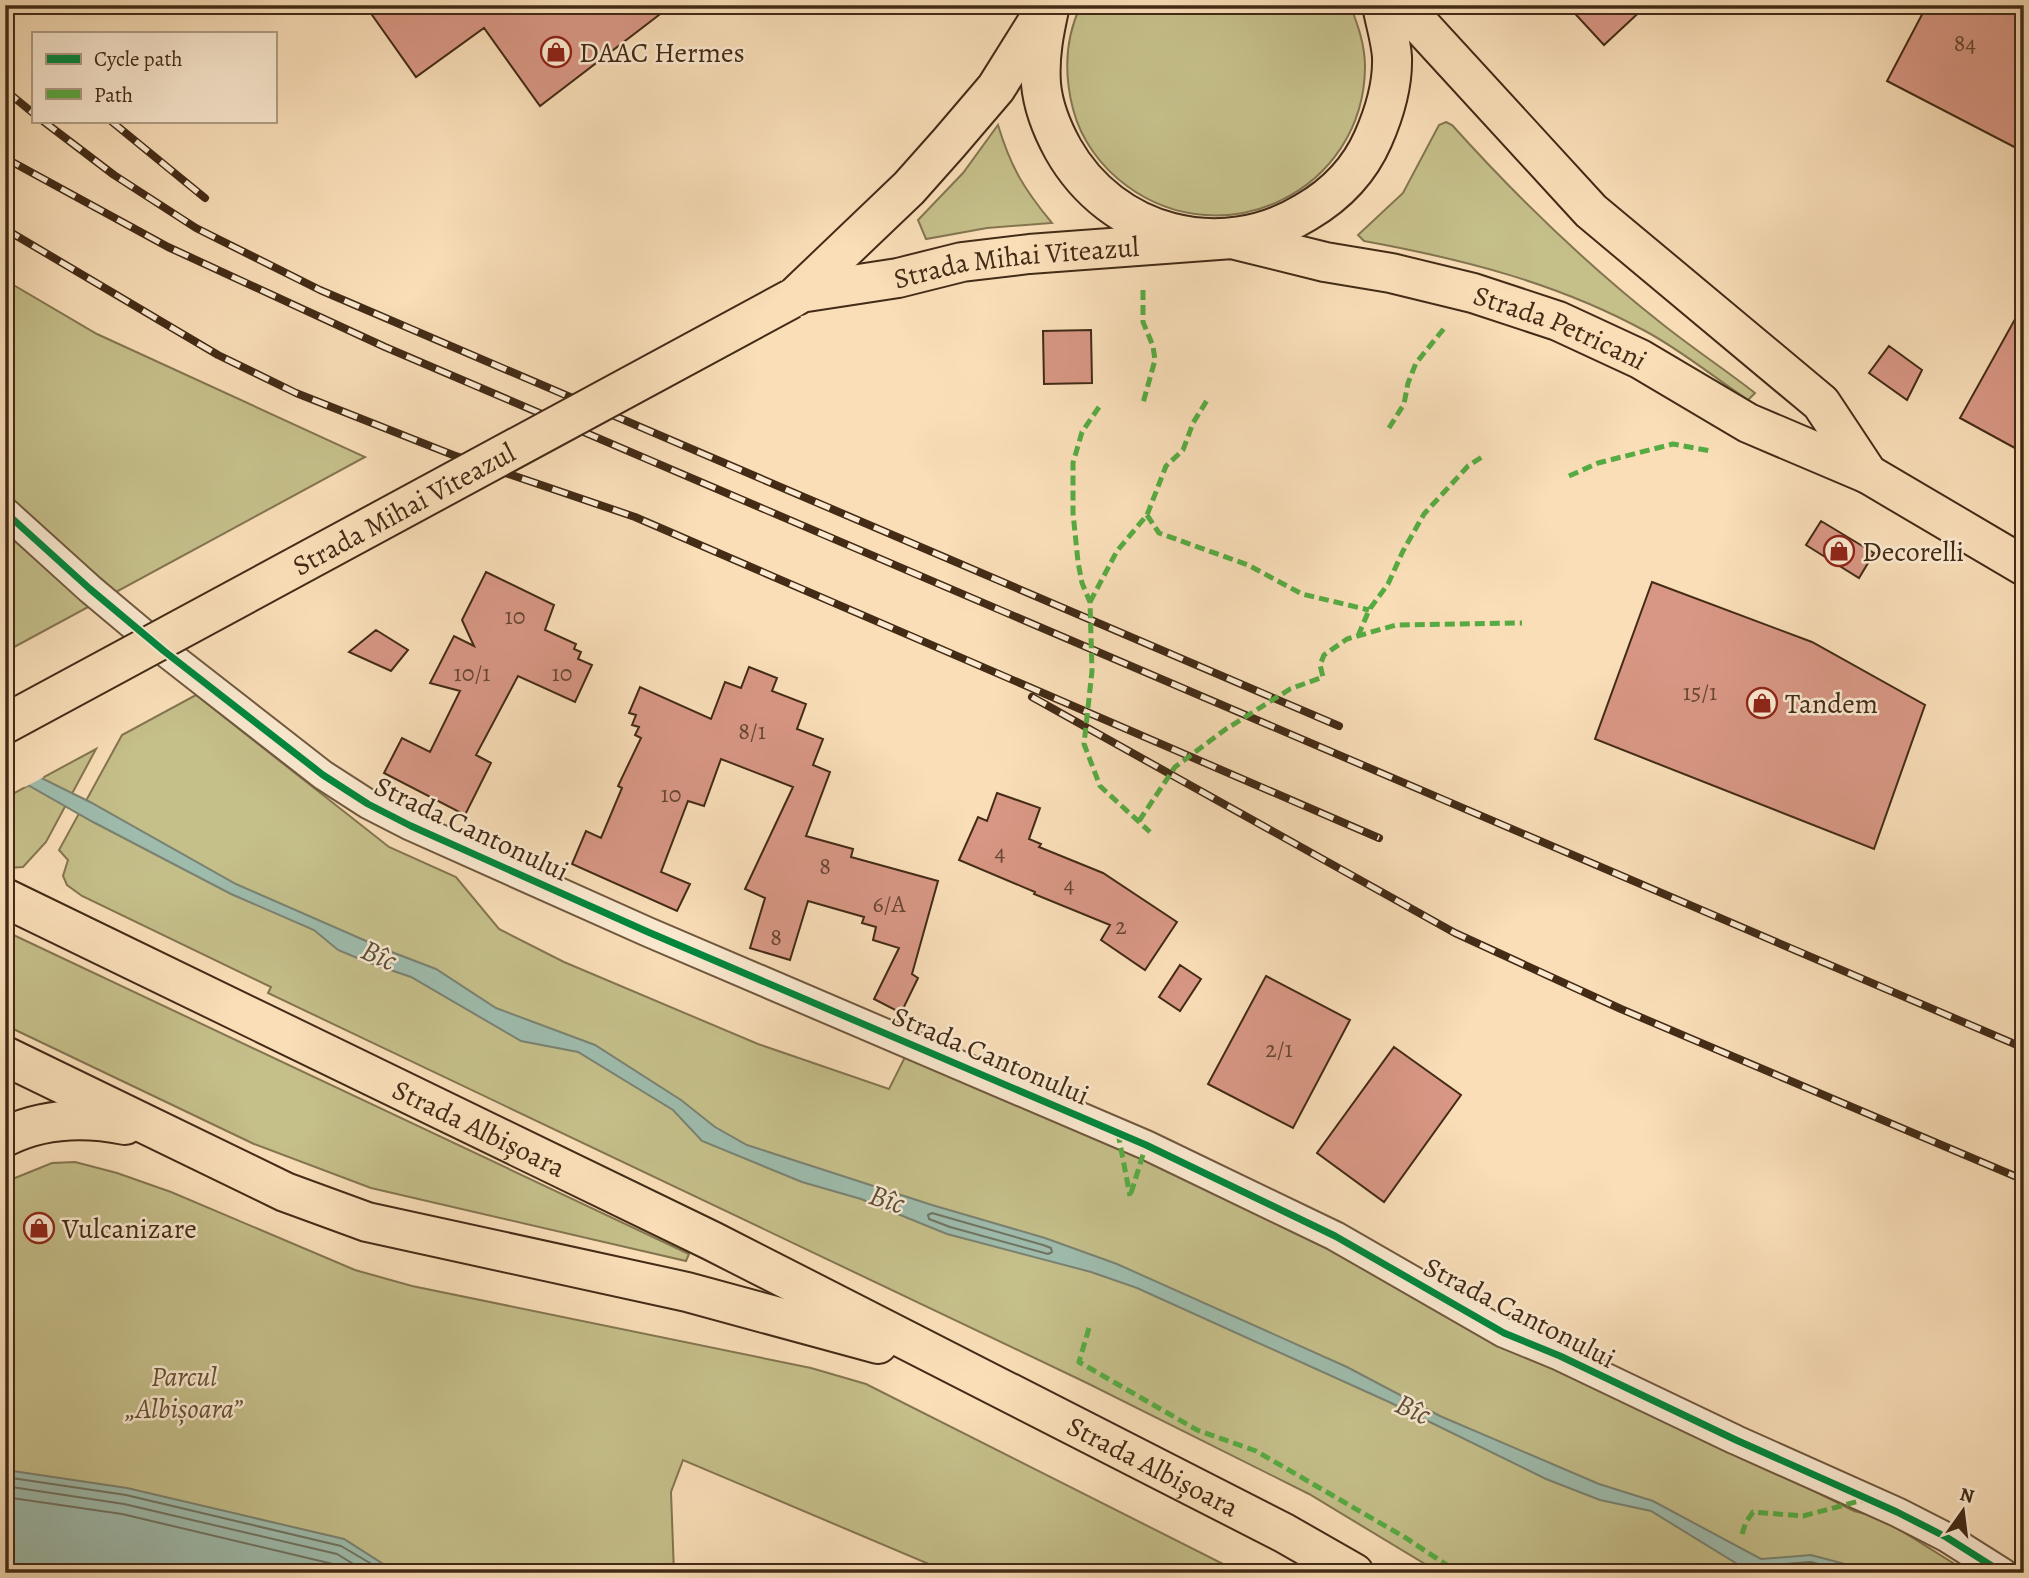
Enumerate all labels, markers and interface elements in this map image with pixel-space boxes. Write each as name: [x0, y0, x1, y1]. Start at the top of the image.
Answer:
house number: 84: [1954, 27, 1976, 59]
legend: [32, 32, 276, 122]
place label: DAAC Hermes: [579, 34, 745, 72]
shop icon: DAAC Hermes: [539, 35, 573, 69]
text: Cycle path: [94, 45, 183, 73]
text: Path: [94, 81, 133, 109]
street label: Strada Mihai Viteazul: [890, 228, 1141, 298]
street label: Strada Petricani: [1468, 276, 1654, 379]
street label: Strada Mihai Viteazul: [286, 434, 522, 585]
place label: Decorelli: [1862, 533, 1964, 571]
shop icon: Decorelli: [1822, 534, 1856, 568]
house number: 10: [505, 600, 526, 632]
house number: 10/1: [453, 657, 491, 689]
house number: 10: [552, 657, 573, 689]
house number: 15/1: [1683, 676, 1717, 708]
place label: Tandem: [1785, 685, 1878, 723]
shop icon: Tandem: [1745, 686, 1779, 720]
house number: 8/1: [738, 715, 766, 747]
street label: Strada Cantonului: [368, 767, 575, 891]
house number: 10: [661, 778, 682, 810]
house number: 4: [995, 836, 1006, 868]
house number: 8: [819, 850, 831, 882]
house number: 4: [1064, 868, 1075, 900]
house number: 6/A: [873, 888, 906, 920]
house number: 2: [1115, 910, 1127, 942]
house number: 8: [770, 921, 782, 953]
water label: Bîc: [355, 930, 404, 981]
street label: Strada Cantonului: [886, 997, 1095, 1115]
house number: 2/1: [1265, 1033, 1293, 1065]
street label: Strada Albișoara: [386, 1071, 572, 1187]
water label: Bîc: [864, 1175, 910, 1224]
place label: Vulcanizare: [61, 1210, 197, 1248]
shop icon: Vulcanizare: [22, 1211, 56, 1245]
street label: Strada Cantonului: [1417, 1248, 1622, 1378]
park label: Parcul „Albișoara”: [124, 1358, 243, 1428]
water label: Bîc: [1389, 1383, 1438, 1435]
street label: Strada Albișoara: [1060, 1407, 1245, 1527]
north arrow: [1927, 1476, 1997, 1546]
text: N: [1957, 1481, 1977, 1510]

